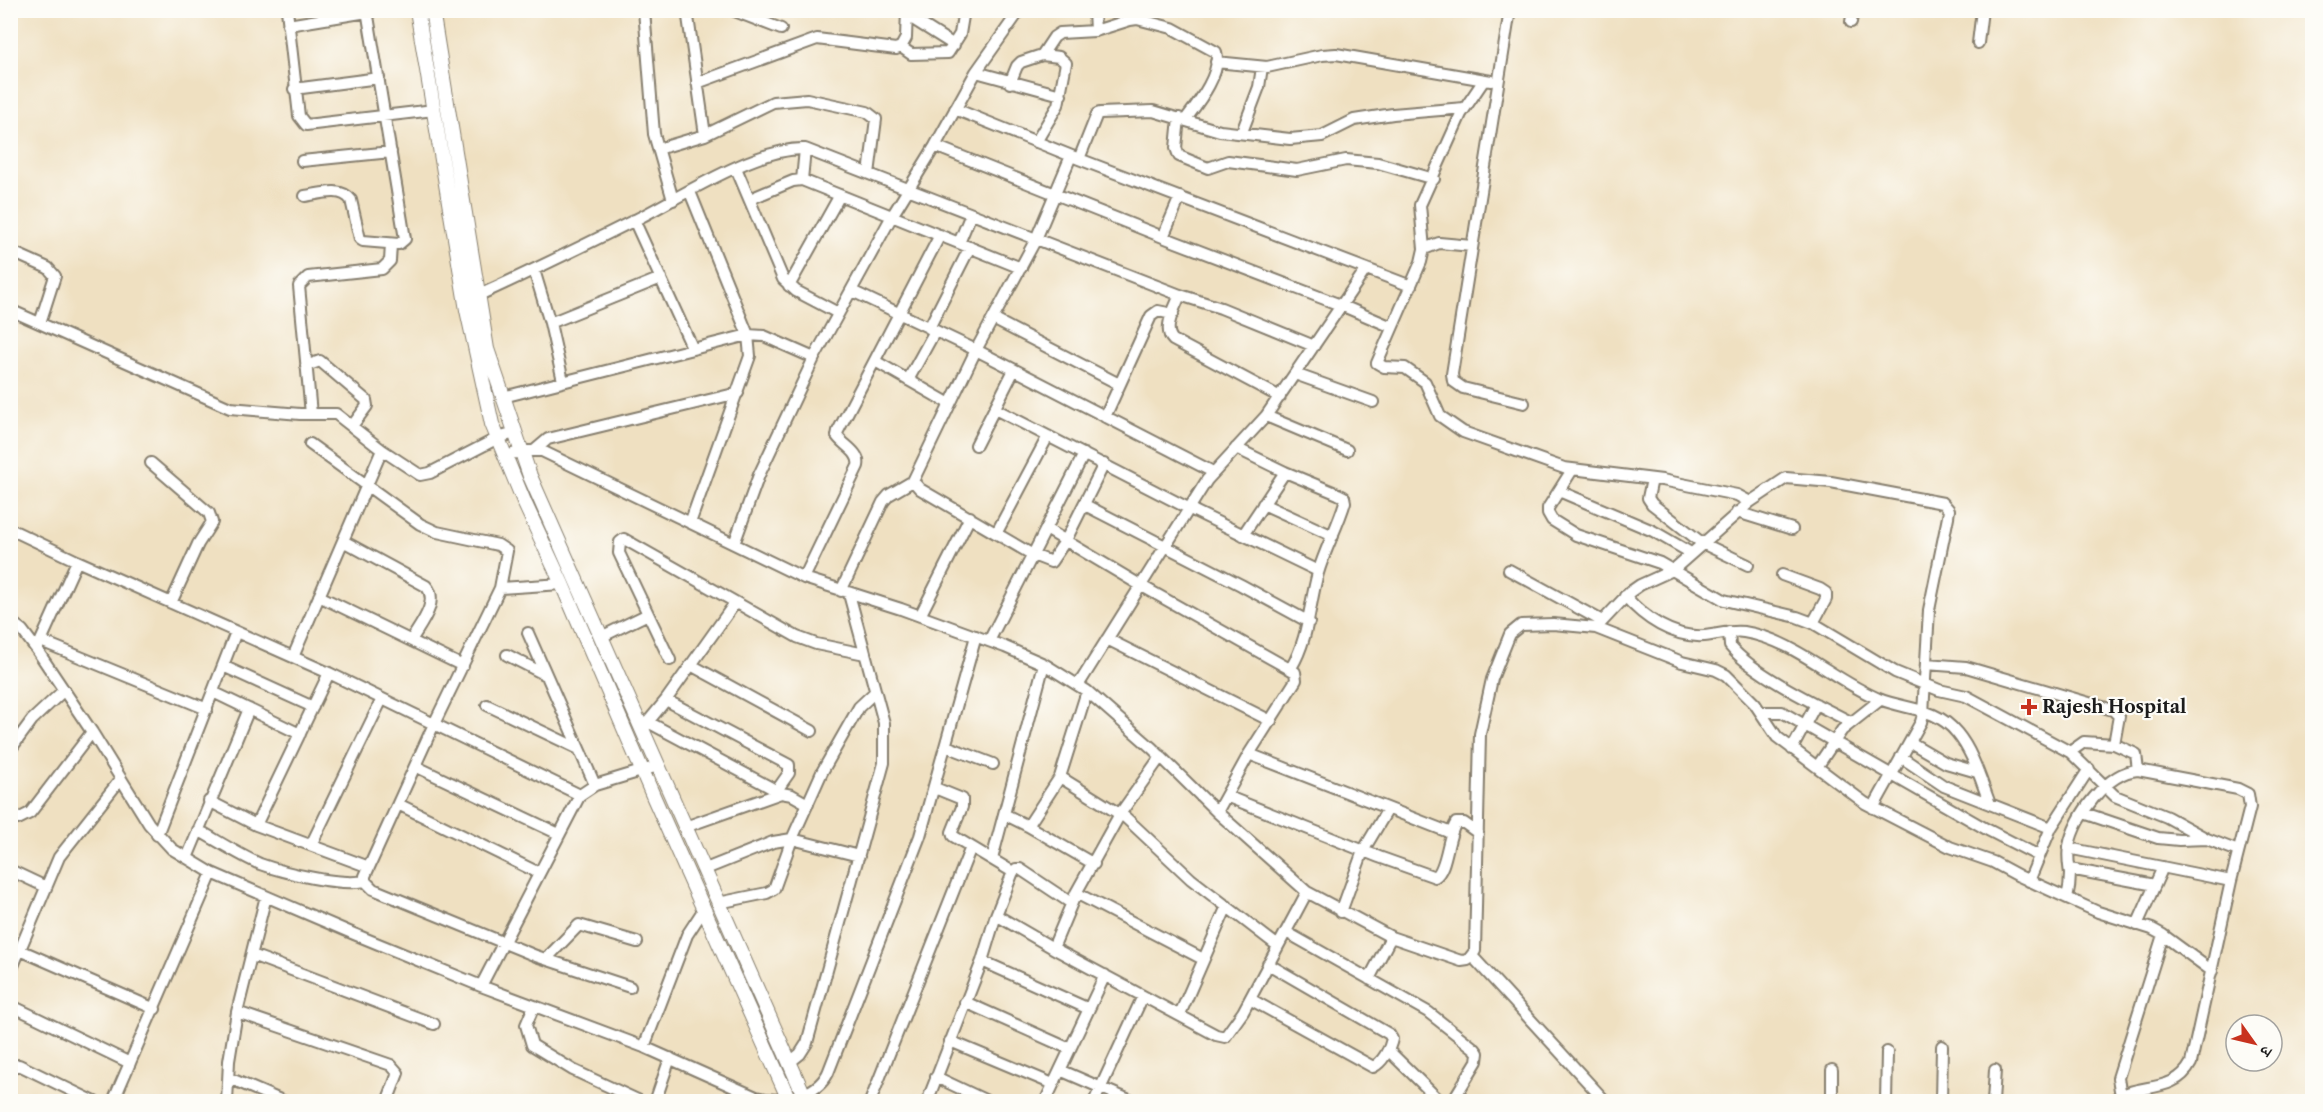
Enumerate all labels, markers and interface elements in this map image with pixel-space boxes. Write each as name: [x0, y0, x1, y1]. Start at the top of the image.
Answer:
place label: Rajesh Hospital: [2042, 696, 2186, 718]
marker: Rajesh Hospital: [2020, 698, 2038, 716]
north arrow: [2224, 1013, 2284, 1073]
text: उ: [2255, 1042, 2278, 1062]

